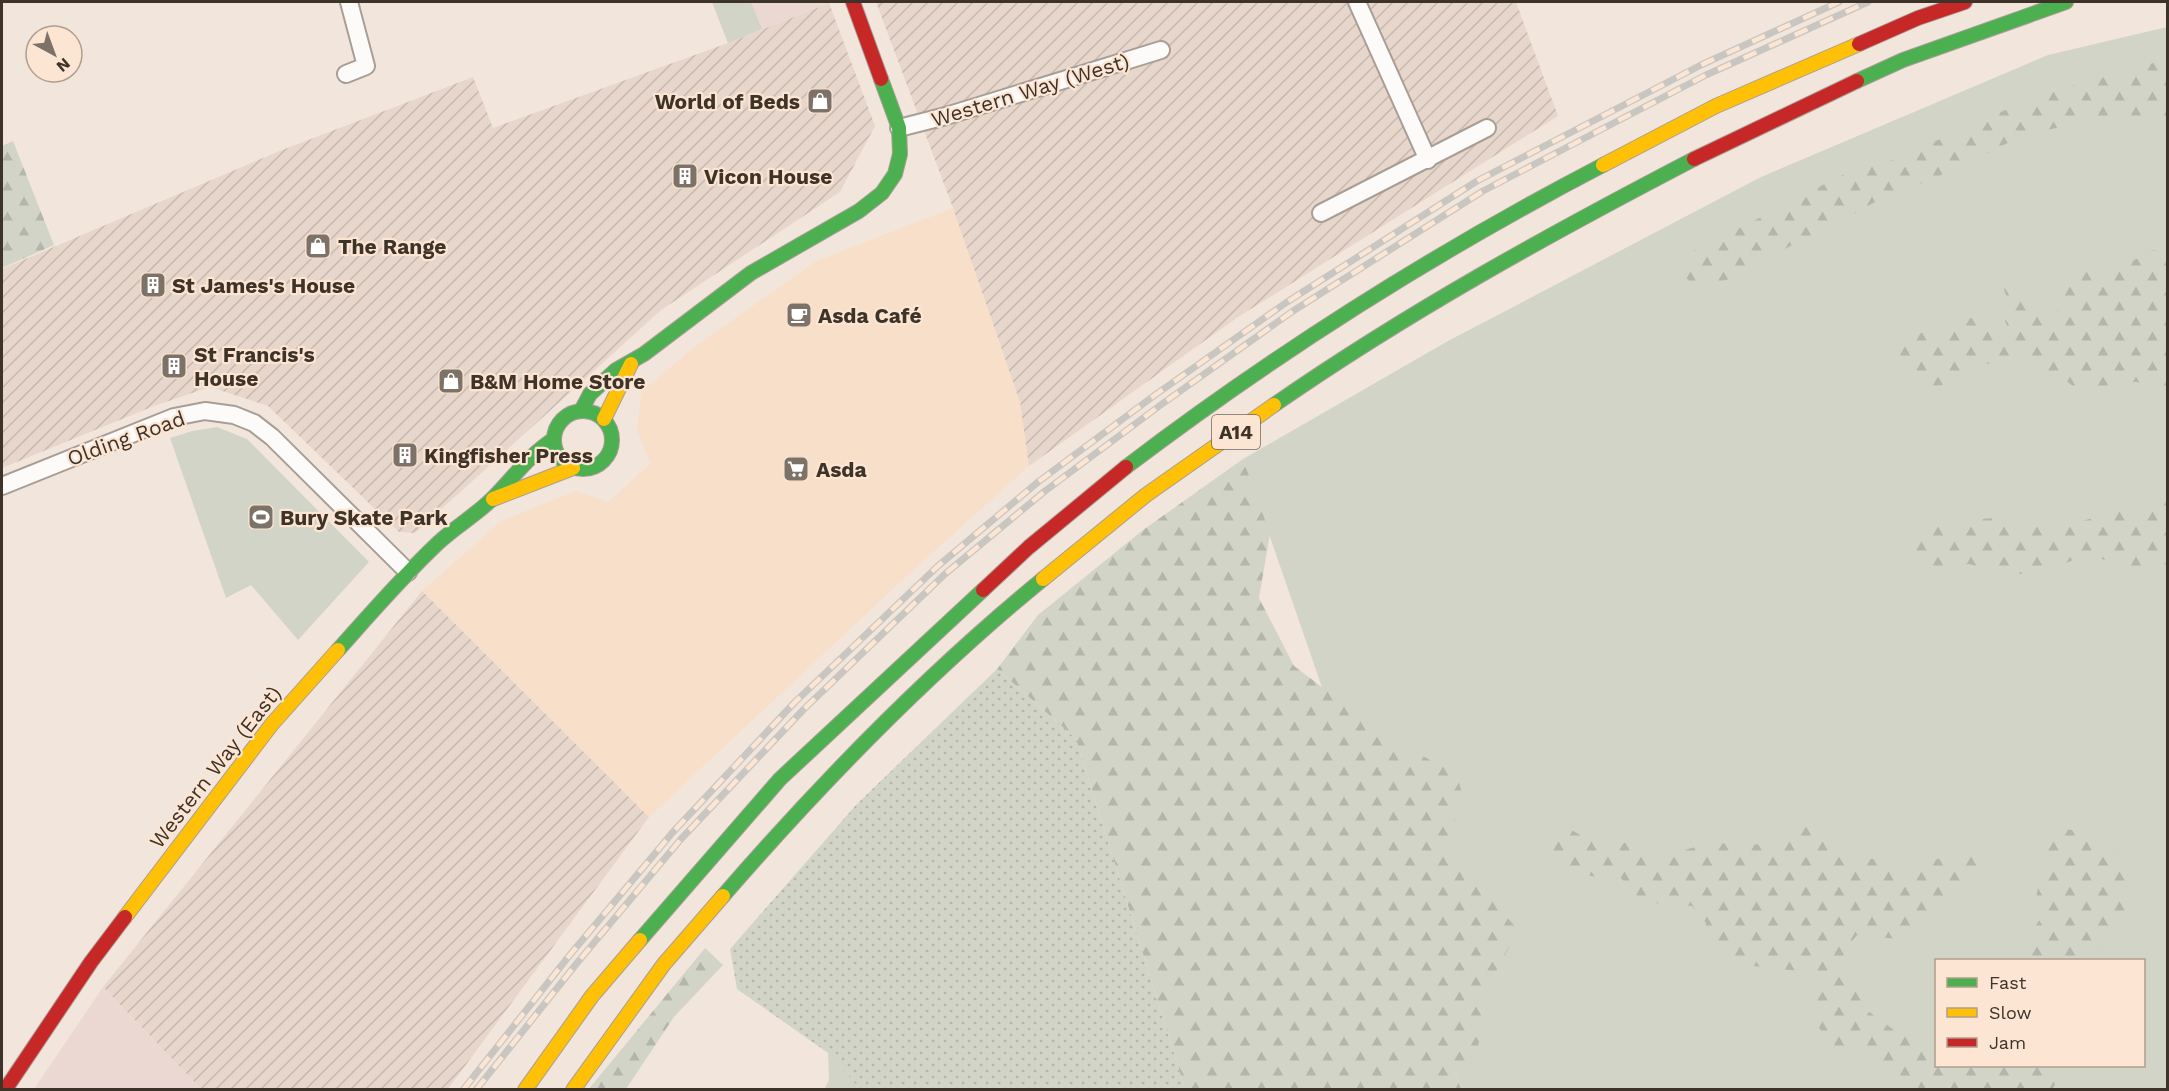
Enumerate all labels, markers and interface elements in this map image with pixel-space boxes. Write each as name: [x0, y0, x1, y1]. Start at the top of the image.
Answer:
north arrow: [24, 24, 84, 84]
street label: Western Way (West): [928, 48, 1132, 132]
text: N: [53, 54, 74, 76]
shop icon: World of Beds: [805, 86, 835, 116]
place label: World of Beds: [655, 89, 800, 114]
building icon: Vicon House: [670, 161, 700, 191]
place label: Vicon House: [704, 164, 832, 189]
shop icon: The Range: [303, 231, 333, 261]
place label: The Range: [338, 234, 446, 259]
building icon: St James's House: [138, 270, 168, 300]
place label: St James's House: [172, 273, 355, 298]
cafe icon: Asda Café: [784, 300, 814, 330]
place label: Asda Café: [818, 303, 922, 328]
place label: St Francis's House: [194, 342, 315, 391]
building icon: St Francis's House: [159, 351, 189, 381]
shop icon: B&M Home Store: [436, 366, 466, 396]
place label: B&M Home Store: [470, 369, 645, 394]
street label: Olding Road: [64, 405, 188, 471]
road number: A14: [1212, 415, 1260, 449]
building icon: Kingfisher Press: [390, 440, 420, 470]
place label: Kingfisher Press: [424, 443, 593, 468]
supermarket icon: Asda: [781, 454, 811, 484]
place label: Asda: [816, 457, 867, 482]
sports icon: Bury Skate Park: [246, 502, 276, 532]
place label: Bury Skate Park: [280, 505, 449, 530]
street label: Western Way (East): [144, 681, 286, 853]
legend: [1935, 959, 2145, 1067]
text: Fast: [1989, 972, 2027, 993]
text: Slow: [1989, 1002, 2032, 1023]
text: Jam: [1989, 1032, 2026, 1053]

